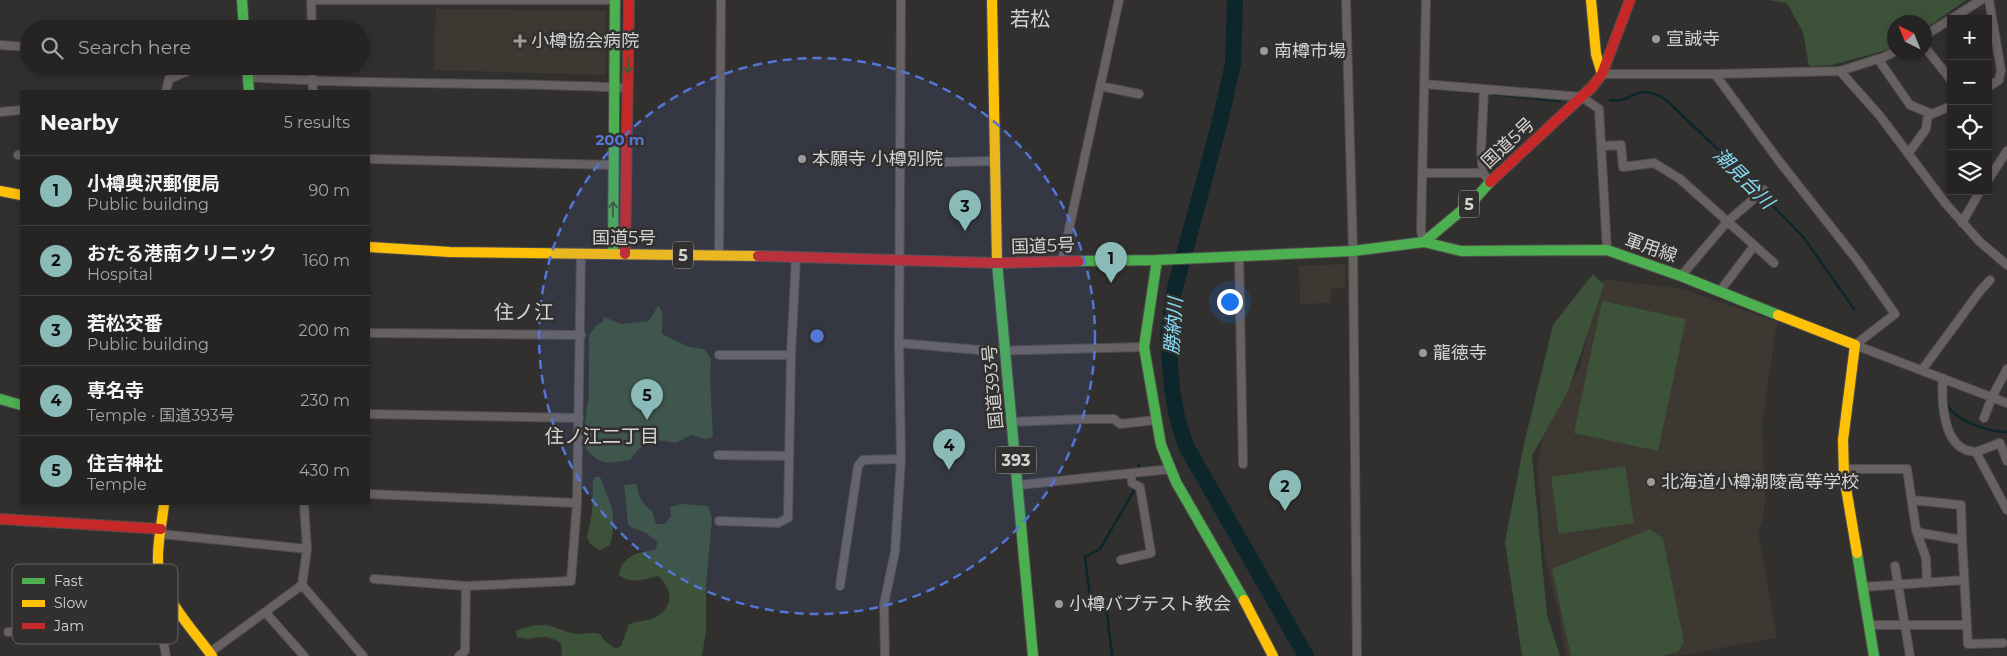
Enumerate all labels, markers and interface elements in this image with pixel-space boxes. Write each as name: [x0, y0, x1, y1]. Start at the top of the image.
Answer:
district label: 若松: [1010, 7, 1050, 31]
north arrow: [1887, 15, 1932, 60]
map controls: [1947, 15, 1992, 195]
button: +: [1947, 15, 1992, 60]
search box: [20, 20, 370, 75]
place label: 宣誠寺: [1666, 28, 1720, 50]
place label: 小樽協会病院: [531, 30, 639, 52]
marker: 宣誠寺: [1650, 33, 1662, 45]
icon: search: [38, 34, 66, 62]
marker: 小樽協会病院: [513, 34, 527, 48]
text: Search here: [78, 36, 191, 59]
place label: 南樽市場: [1274, 40, 1346, 62]
marker: 南樽市場: [1258, 45, 1270, 57]
one-way arrow: [624, 58, 633, 74]
button: −: [1947, 60, 1992, 105]
button: locate: [1947, 105, 1992, 150]
text: Nearby: [40, 110, 119, 135]
text: 5 results: [284, 113, 350, 132]
street label: 国道5号: [1477, 113, 1539, 173]
text: 200 m: [595, 130, 645, 149]
water label: 潮見台川: [1709, 143, 1780, 215]
place label: 本願寺 小樽別院: [812, 148, 943, 170]
button: layers: [1947, 150, 1992, 195]
marker: 本願寺 小樽別院: [796, 153, 808, 165]
text: 小樽奥沢郵便局: [87, 172, 220, 195]
text: 1: [53, 181, 59, 200]
text: 90 m: [308, 181, 350, 200]
pin: 3: [949, 190, 981, 231]
road number: 5: [1459, 190, 1479, 218]
text: Public building: [87, 195, 209, 214]
one-way arrow: [608, 201, 618, 218]
street label: 国道5号: [592, 227, 656, 249]
street label: 軍用線: [1622, 229, 1680, 267]
street label: 国道5号: [1011, 234, 1075, 258]
text: おたる港南クリニック: [87, 242, 277, 265]
road number: 5: [673, 242, 693, 268]
pin: 1: [1095, 242, 1127, 283]
text: 2: [51, 251, 61, 270]
text: 160 m: [303, 251, 350, 270]
text: Hospital: [87, 265, 153, 284]
your location: [1217, 289, 1243, 315]
water label: 勝納川: [1160, 295, 1187, 355]
district label: 住ノ江: [494, 300, 554, 324]
text: 若松交番: [87, 312, 163, 335]
text: 3: [51, 321, 61, 340]
text: 200 m: [299, 321, 350, 340]
centre of rings: [808, 327, 826, 345]
text: Public building: [87, 335, 209, 354]
place label: 龍徳寺: [1433, 342, 1487, 364]
street label: 国道393号: [978, 344, 1008, 430]
marker: 龍徳寺: [1417, 347, 1429, 359]
text: 専名寺: [87, 379, 144, 402]
pin: 5: [631, 379, 663, 420]
text: 4: [50, 391, 62, 410]
text: 230 m: [300, 391, 350, 410]
text: Temple · 国道393号: [87, 406, 235, 425]
district label: 住ノ江二丁目: [545, 425, 659, 448]
pin: 4: [933, 429, 965, 470]
road number: 393: [996, 446, 1036, 474]
text: 住吉神社: [87, 452, 163, 475]
text: 5: [51, 461, 61, 480]
text: 430 m: [299, 461, 350, 480]
pin: 2: [1269, 470, 1301, 511]
place label: 北海道小樽潮陵高等学校: [1661, 471, 1859, 493]
text: Temple: [87, 475, 147, 494]
marker: 北海道小樽潮陵高等学校: [1645, 476, 1657, 488]
legend: [12, 564, 178, 644]
text: Fast: [54, 572, 84, 590]
place label: 小樽バプテスト教会: [1069, 593, 1231, 615]
text: Slow: [54, 594, 88, 612]
marker: 小樽バプテスト教会: [1053, 598, 1065, 610]
text: Jam: [53, 617, 84, 635]

